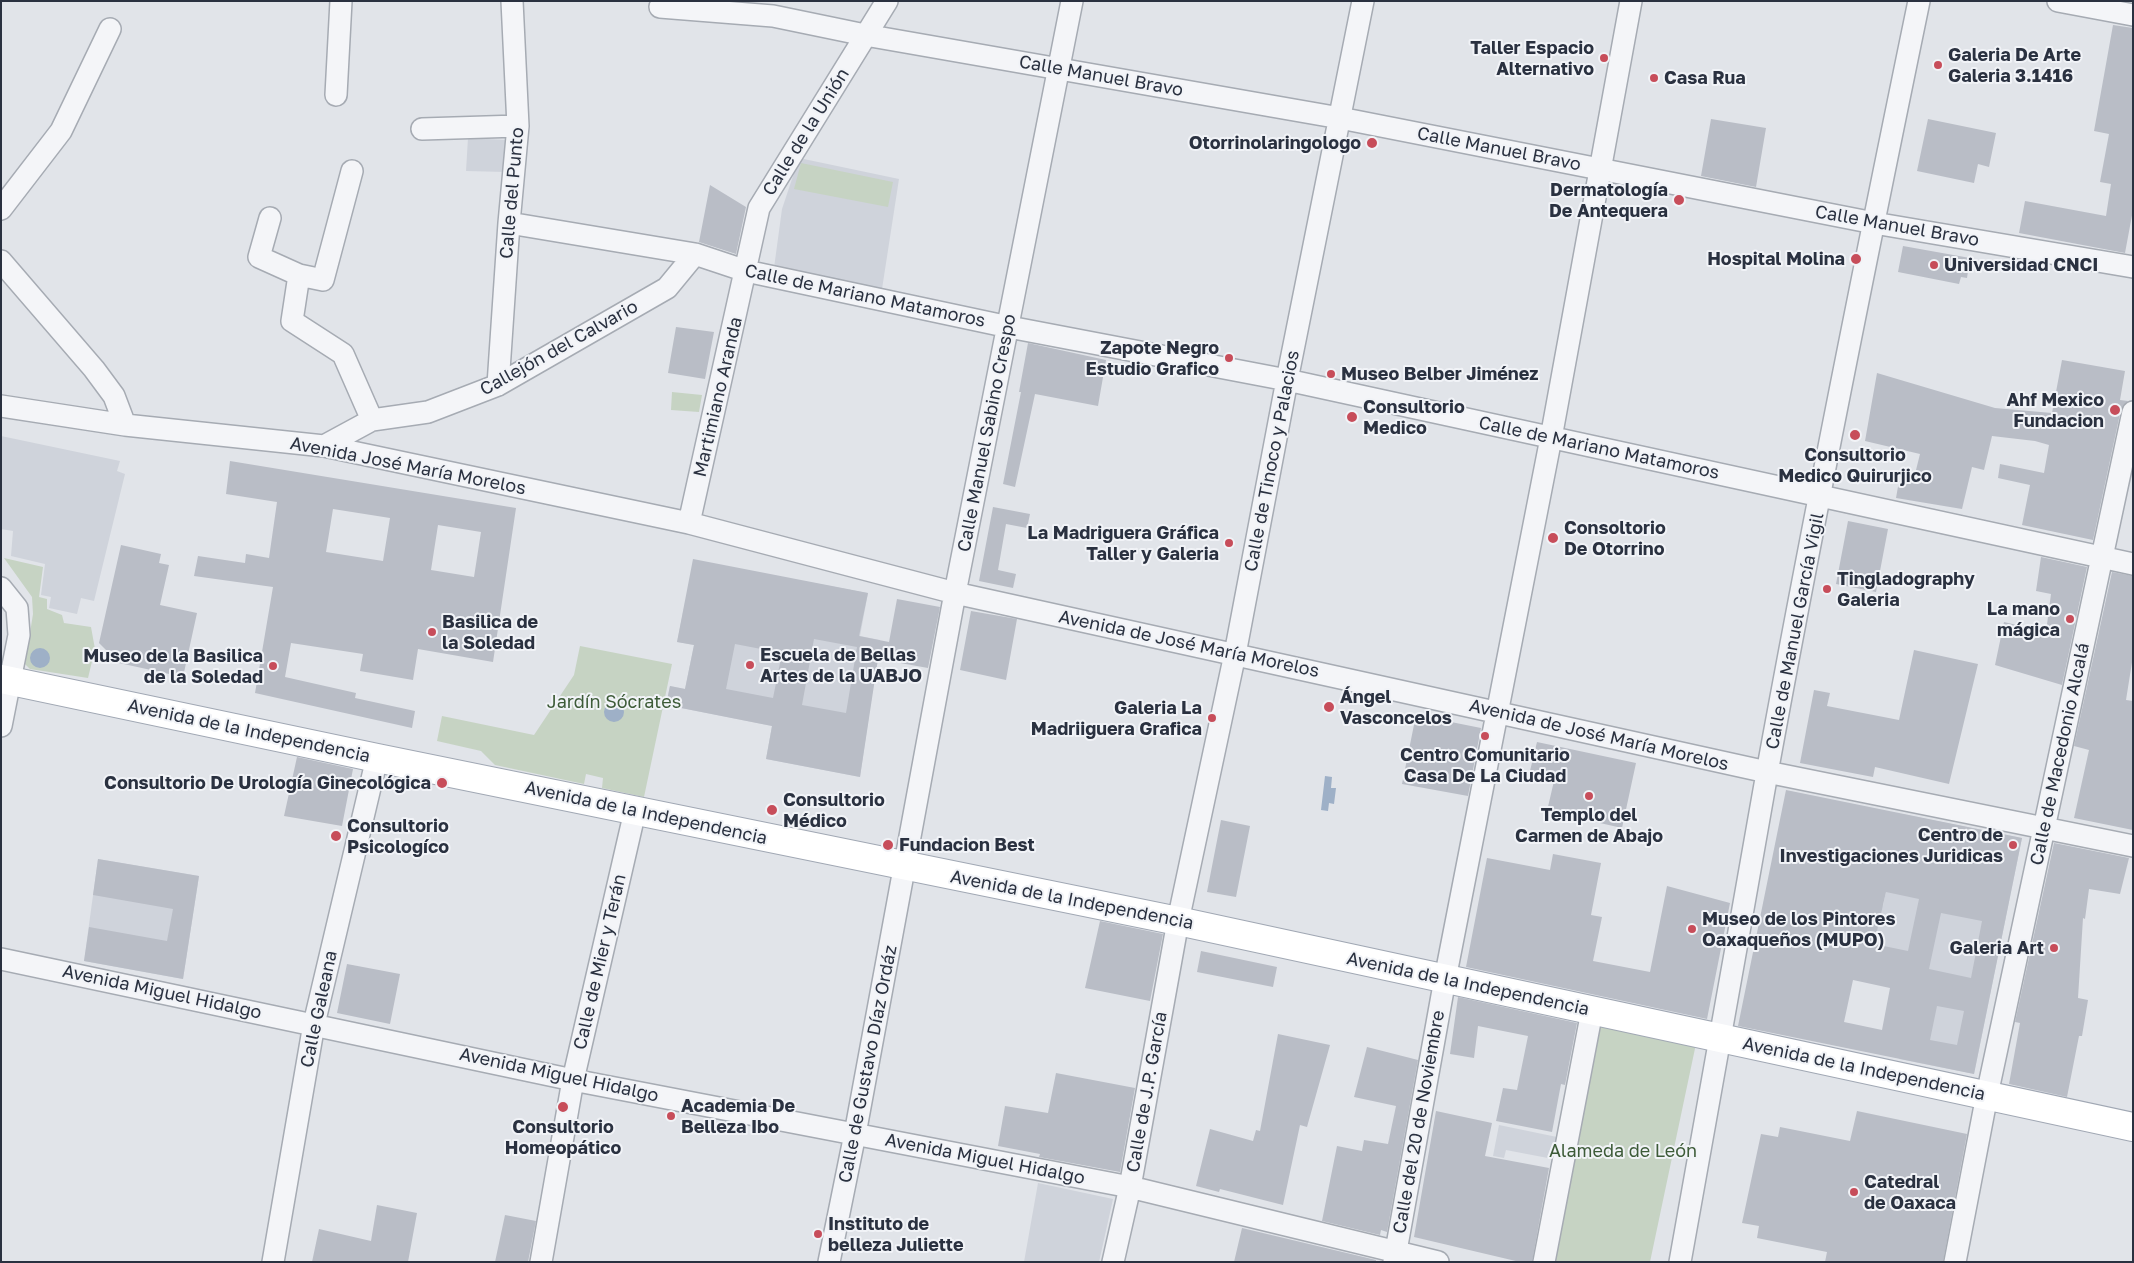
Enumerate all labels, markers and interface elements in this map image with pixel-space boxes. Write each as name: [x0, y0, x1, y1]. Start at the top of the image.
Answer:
place label: Taller Espacio Alternativo: [1470, 37, 1594, 80]
place label: Galeria De Arte Galeria 3.1416: [1948, 44, 2081, 86]
street label: Calle Manuel Bravo: [1017, 51, 1185, 101]
marker: Taller Espacio Alternativo: [1598, 52, 1610, 64]
marker: Galeria De Arte Galeria 3.1416: [1932, 59, 1944, 71]
street label: Calle de la Unión: [758, 64, 854, 200]
place label: Casa Rua: [1664, 67, 1746, 89]
marker: Casa Rua: [1648, 72, 1660, 84]
street label: Calle Manuel Bravo: [1415, 123, 1583, 175]
street label: Calle del Punto: [495, 126, 529, 260]
place label: Otorrinolaringologo: [1189, 132, 1361, 154]
marker: Otorrinolaringologo: [1365, 136, 1379, 150]
place label: Dermatología De Antequera: [1549, 179, 1668, 222]
marker: Dermatología De Antequera: [1672, 193, 1686, 207]
street label: Calle Manuel Bravo: [1813, 201, 1981, 251]
place label: Hospital Molina: [1707, 248, 1845, 270]
marker: Hospital Molina: [1849, 252, 1863, 266]
place label: Universidad CNCI: [1944, 254, 2098, 276]
marker: Universidad CNCI: [1928, 259, 1940, 271]
street label: Calle de Mariano Matamoros: [743, 260, 987, 332]
street label: Callejón del Calvario: [476, 296, 642, 400]
street label: Calle Manuel Sabino Crespo: [953, 312, 1021, 554]
street label: Martimiano Aranda: [689, 315, 747, 479]
place label: Zapote Negro Estudio Grafico: [1085, 337, 1219, 379]
street label: Calle de Tinoco y Palacios: [1240, 349, 1304, 573]
marker: Zapote Negro Estudio Grafico: [1223, 352, 1235, 364]
place label: Museo Belber Jiménez: [1341, 363, 1538, 385]
marker: Museo Belber Jiménez: [1325, 368, 1337, 380]
place label: Ahf Mexico Fundacion: [2006, 389, 2104, 432]
place label: Consultorio Medico: [1363, 396, 1465, 438]
marker: Ahf Mexico Fundacion: [2108, 403, 2122, 417]
marker: Consultorio Medico: [1345, 410, 1359, 424]
street label: Calle de Mariano Matamoros: [1477, 412, 1721, 484]
marker: Consultorio Medico Quirurjico: [1848, 428, 1862, 442]
street label: Avenida José María Morelos: [288, 433, 528, 499]
place label: Consultorio Medico Quirurjico: [1778, 444, 1932, 486]
street label: Calle de Manuel García Vigil: [1761, 511, 1829, 751]
place label: Consoltorio De Otorrino: [1564, 517, 1666, 560]
place label: La Madriguera Gráfica Taller y Galeria: [1027, 522, 1219, 564]
marker: Consoltorio De Otorrino: [1546, 531, 1560, 545]
marker: La Madriguera Gráfica Taller y Galeria: [1223, 537, 1235, 549]
place label: Tingladography Galeria: [1837, 568, 1975, 610]
marker: Tingladography Galeria: [1821, 583, 1833, 595]
place label: La mano mágica: [1987, 598, 2060, 640]
street label: Avenida de José María Morelos: [1057, 606, 1321, 682]
place label: Basilica de la Soledad: [442, 611, 538, 654]
marker: La mano mágica: [2064, 613, 2076, 625]
marker: Basilica de la Soledad: [426, 626, 438, 638]
street label: Calle de Macedonio Alcalá: [2026, 641, 2094, 867]
place label: Escuela de Bellas Artes de la UABJO: [760, 644, 922, 686]
place label: Museo de la Basilica de la Soledad: [83, 645, 263, 688]
marker: Escuela de Bellas Artes de la UABJO: [744, 659, 756, 671]
marker: Museo de la Basilica de la Soledad: [267, 660, 279, 672]
place label: Ángel Vasconcelos: [1340, 686, 1452, 729]
park label: Jardín Sócrates: [547, 691, 681, 713]
street label: Avenida de la Independencia: [126, 695, 372, 767]
street label: Avenida de José María Morelos: [1467, 695, 1731, 775]
place label: Galeria La Madriiguera Grafica: [1031, 697, 1202, 740]
marker: Ángel Vasconcelos: [1322, 700, 1336, 714]
marker: Galeria La Madriiguera Grafica: [1206, 712, 1218, 724]
marker: Centro Comunitario Casa De La Ciudad: [1479, 730, 1491, 742]
place label: Centro Comunitario Casa De La Ciudad: [1400, 744, 1570, 786]
place label: Consultorio De Urología Ginecológica: [104, 772, 431, 794]
marker: Consultorio De Urología Ginecológica: [435, 776, 449, 790]
street label: Avenida de la Independencia: [523, 777, 769, 849]
place label: Consultorio Médico: [783, 789, 885, 832]
marker: Templo del Carmen de Abajo: [1583, 790, 1595, 802]
marker: Consultorio Médico: [765, 803, 779, 817]
place label: Templo del Carmen de Abajo: [1515, 804, 1663, 846]
place label: Consultorio Psicologíco: [347, 815, 449, 858]
place label: Centro de Investigaciones Juridicas: [1780, 824, 2003, 866]
marker: Consultorio Psicologíco: [329, 829, 343, 843]
place label: Fundacion Best: [899, 834, 1035, 856]
marker: Fundacion Best: [881, 838, 895, 852]
marker: Centro de Investigaciones Juridicas: [2007, 839, 2019, 851]
street label: Avenida de la Independencia: [949, 866, 1195, 934]
street label: Calle de Mier y Terán: [569, 872, 631, 1052]
place label: Museo de los Pintores Oaxaqueños (MUPO): [1702, 908, 1896, 951]
marker: Museo de los Pintores Oaxaqueños (MUPO): [1686, 923, 1698, 935]
place label: Galeria Art: [1950, 937, 2044, 959]
marker: Galeria Art: [2048, 942, 2060, 954]
street label: Calle de Gustavo Díaz Ordáz: [834, 943, 902, 1185]
street label: Avenida de la Independencia: [1345, 948, 1591, 1020]
street label: Calle Galeana: [296, 949, 342, 1069]
street label: Avenida Miguel Hidalgo: [61, 960, 263, 1024]
street label: Calle del 20 de Noviembre: [1389, 1009, 1449, 1235]
street label: Calle de J.P. García: [1122, 1010, 1172, 1174]
street label: Avenida de la Independencia: [1741, 1033, 1987, 1105]
street label: Avenida Miguel Hidalgo: [458, 1043, 660, 1107]
place label: Academia De Belleza Ibo: [681, 1095, 795, 1138]
marker: Consultorio Homeopático: [556, 1100, 570, 1114]
marker: Academia De Belleza Ibo: [665, 1110, 677, 1122]
place label: Consultorio Homeopático: [505, 1116, 621, 1158]
street label: Avenida Miguel Hidalgo: [883, 1129, 1087, 1189]
park label: Alameda de León: [1549, 1140, 1697, 1162]
place label: Catedral de Oaxaca: [1864, 1171, 1956, 1214]
marker: Catedral de Oaxaca: [1848, 1186, 1860, 1198]
place label: Instituto de belleza Juliette: [828, 1213, 964, 1256]
marker: Instituto de belleza Juliette: [812, 1228, 824, 1240]

